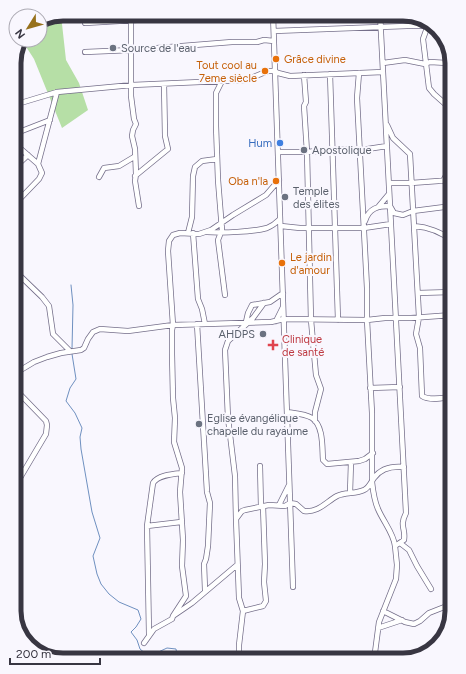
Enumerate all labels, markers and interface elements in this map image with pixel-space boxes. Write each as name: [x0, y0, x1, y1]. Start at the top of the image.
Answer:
north arrow: [8, 8, 48, 48]
text: N: [13, 26, 28, 41]
place label: Source de l'eau: [121, 42, 196, 55]
marker: Source de l'eau: [108, 43, 118, 53]
place label: Grâce divine: [284, 53, 346, 66]
marker: Grâce divine: [271, 54, 281, 64]
place label: Tout cool au 7eme siècle: [197, 59, 257, 85]
marker: Tout cool au 7eme siècle: [260, 66, 270, 76]
place label: Hum: [248, 137, 272, 150]
marker: Hum: [275, 138, 285, 148]
place label: Apostolique: [312, 144, 371, 157]
marker: Apostolique: [299, 145, 309, 155]
place label: Oba n'la: [228, 175, 268, 188]
marker: Oba n'la: [271, 176, 281, 186]
place label: Temple des élites: [293, 185, 340, 211]
marker: Temple des élites: [280, 192, 290, 202]
place label: Le jardin d'amour: [290, 251, 332, 277]
marker: Le jardin d'amour: [277, 258, 287, 268]
place label: AHDPS: [219, 328, 255, 341]
marker: AHDPS: [258, 329, 268, 339]
place label: Clinique de santé: [282, 333, 324, 359]
marker: Clinique de santé: [267, 339, 279, 351]
place label: Eglise évangélique chapelle du rayaume: [207, 412, 308, 438]
marker: Eglise évangélique chapelle du rayaume: [194, 419, 204, 429]
scale bar: [10, 640, 100, 666]
text: 200 m: [16, 647, 51, 661]

